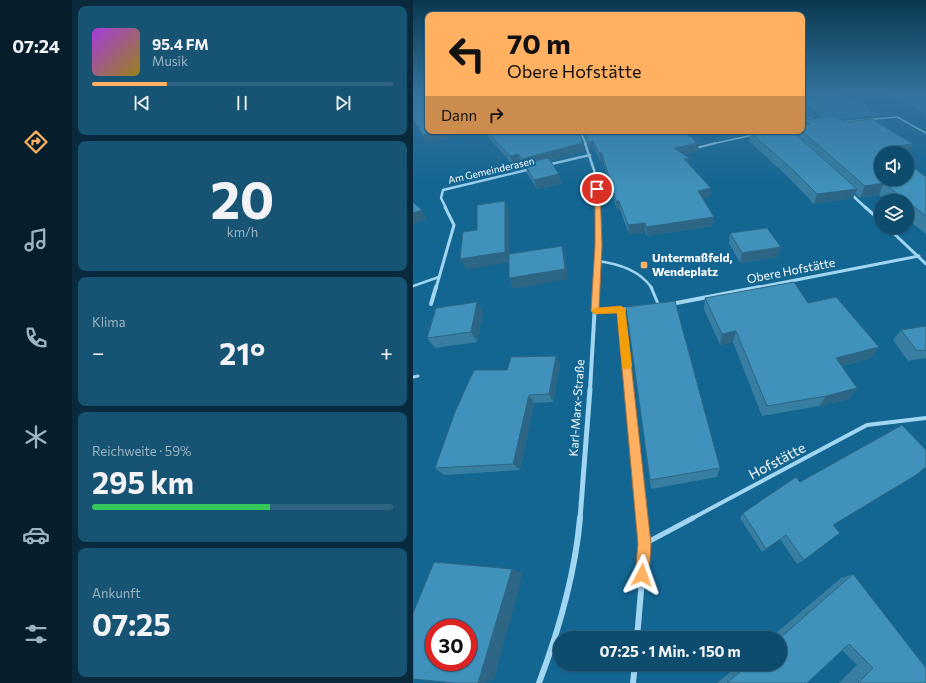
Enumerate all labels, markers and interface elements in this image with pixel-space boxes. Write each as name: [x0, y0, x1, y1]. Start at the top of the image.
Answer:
text: 70 m: [507, 26, 571, 60]
icon: left: [441, 28, 493, 80]
text: 07:24: [12, 35, 60, 57]
text: 95.4 FM: [152, 35, 209, 53]
text: Musik: [152, 53, 188, 69]
text: Obere Hofstätte: [507, 60, 642, 82]
icon: previous: [131, 92, 153, 114]
icon: pause: [231, 92, 253, 114]
icon: next: [332, 92, 354, 114]
icon: right: [485, 104, 507, 126]
text: Dann: [441, 106, 477, 124]
icon: directions: [22, 128, 50, 156]
map controls: [874, 146, 914, 234]
button: sound: [874, 146, 914, 186]
street label: Am Gemeinderasen: [447, 154, 535, 186]
text: 20: [211, 166, 274, 230]
pin: [580, 172, 614, 206]
icon: arrive: [586, 178, 608, 200]
button: layers: [874, 194, 914, 234]
text: km/h: [227, 224, 258, 240]
icon: music: [22, 226, 50, 254]
place label: Untermaßfeld, Wendeplatz: [652, 250, 732, 278]
street label: Obere Hofstätte: [745, 255, 836, 285]
marker: Untermaßfeld, Wendeplatz: [639, 260, 649, 270]
text: Klima: [92, 314, 126, 330]
icon: phone: [22, 324, 50, 352]
text: 21°: [219, 334, 265, 371]
text: −: [92, 339, 105, 366]
text: +: [380, 339, 393, 366]
street label: Karl-Marx-Straße: [566, 359, 586, 457]
icon: climate: [22, 423, 50, 451]
street label: Hofstätte: [745, 438, 808, 483]
text: Reichweite · 59%: [92, 443, 192, 459]
text: 295 km: [92, 463, 194, 500]
icon: car: [22, 521, 50, 549]
position arrow: [621, 554, 663, 596]
text: Ankunft: [92, 585, 141, 601]
text: 07:25: [92, 605, 171, 642]
speed limit sign: 30: [425, 619, 477, 671]
icon: filters: [22, 620, 50, 648]
text: 07:25 · 1 Min. · 150 m: [599, 642, 741, 660]

